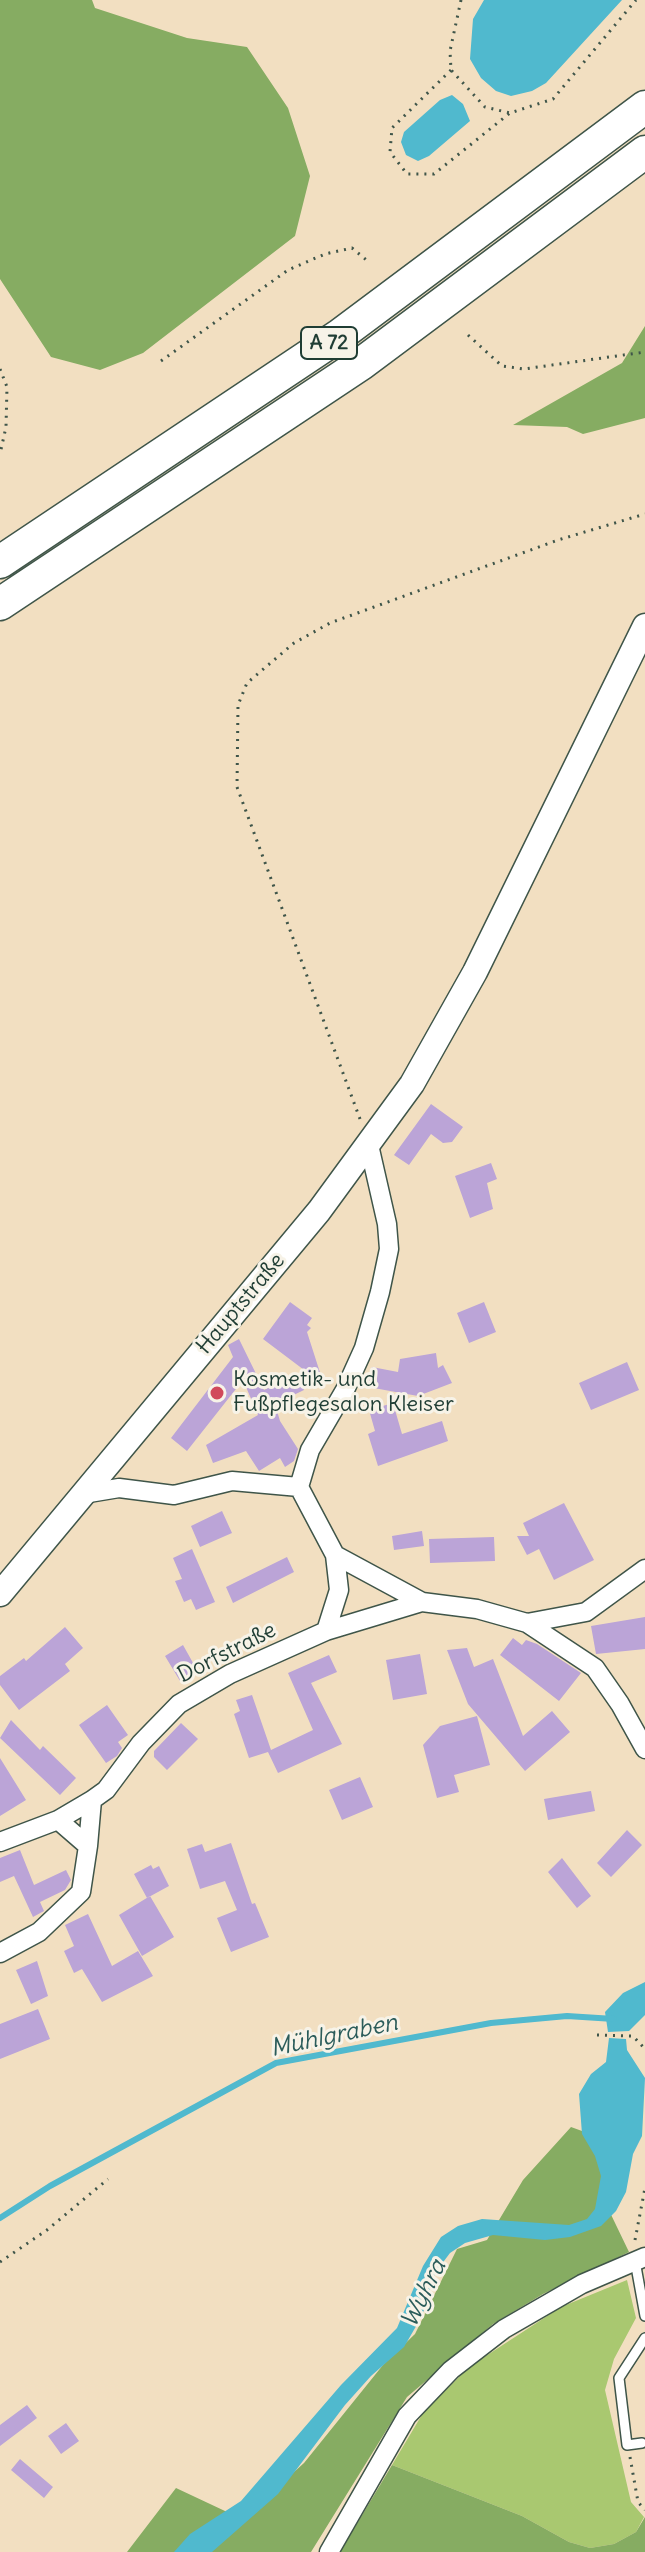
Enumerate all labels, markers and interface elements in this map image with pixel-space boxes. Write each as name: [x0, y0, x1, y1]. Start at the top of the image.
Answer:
road number: A 72: [301, 327, 357, 359]
street label: Hauptstraße: [191, 1248, 291, 1360]
place label: Kosmetik- und Fußpflegesalon Kleiser: [233, 1367, 454, 1418]
marker: Kosmetik- und Fußpflegesalon Kleiser: [208, 1384, 226, 1402]
street label: Dorfstraße: [173, 1617, 281, 1689]
water label: Mühlgraben: [268, 2008, 400, 2064]
water label: Wyhra: [395, 2255, 453, 2333]

